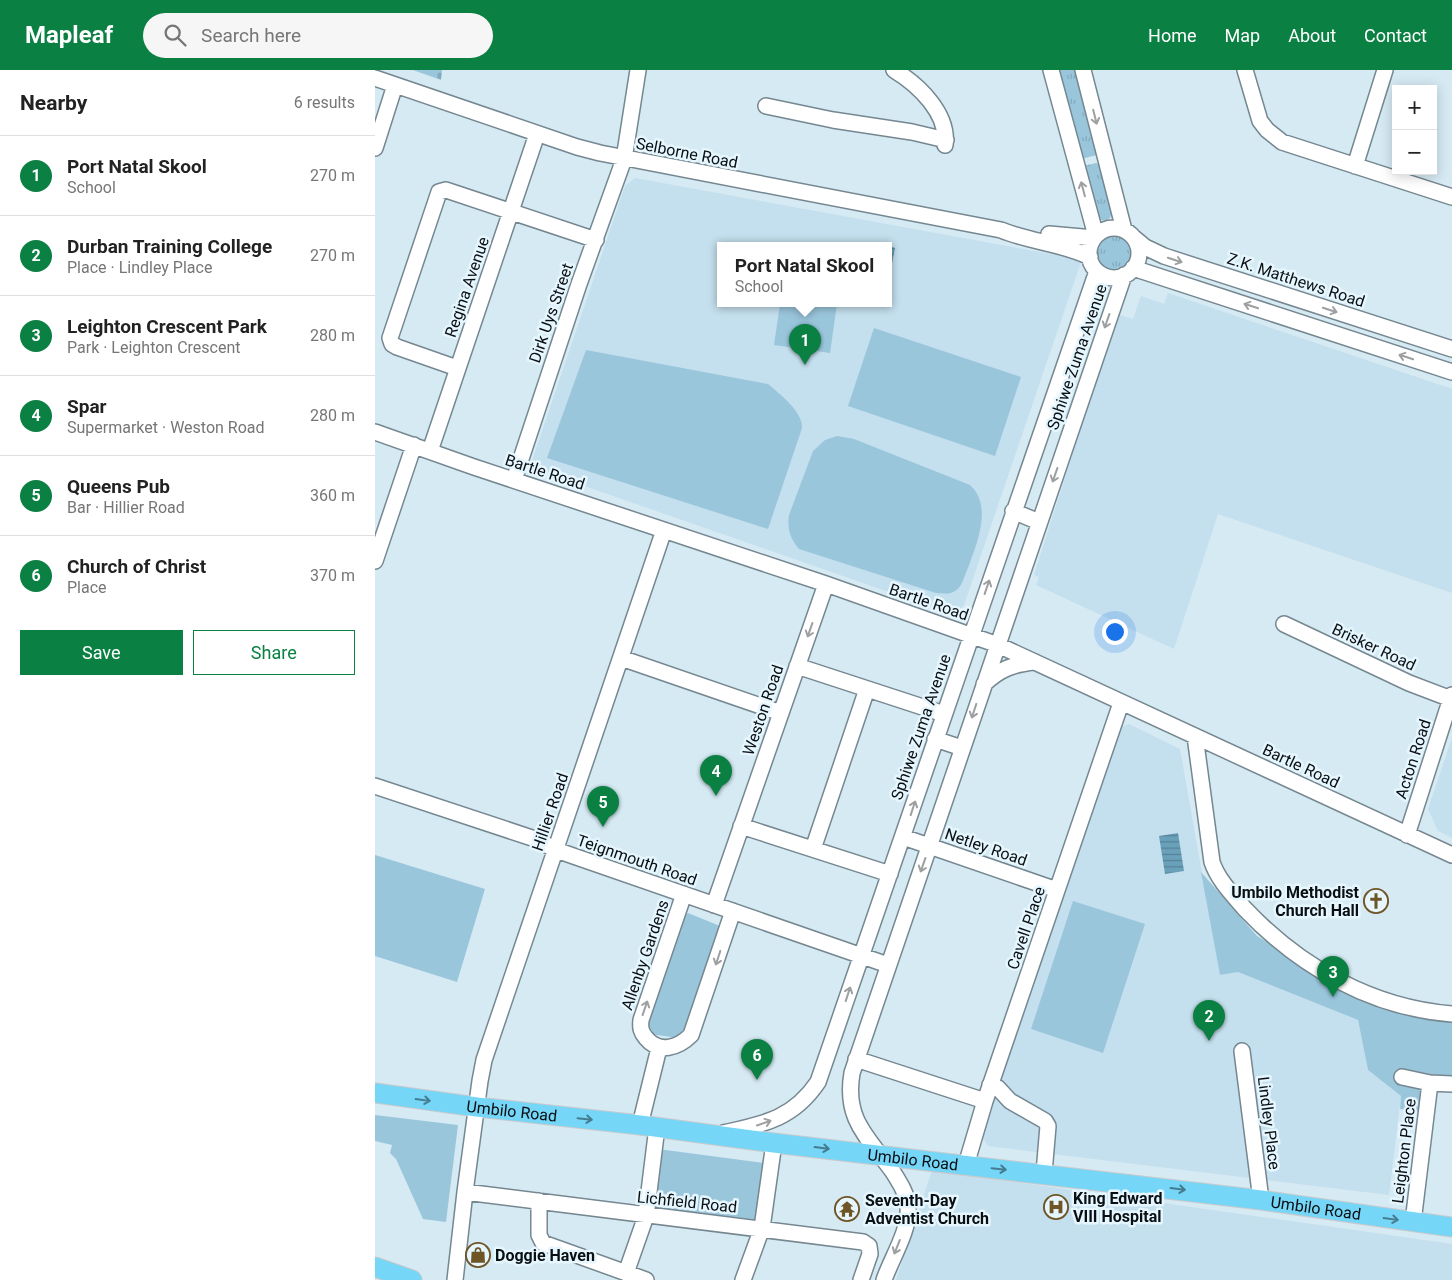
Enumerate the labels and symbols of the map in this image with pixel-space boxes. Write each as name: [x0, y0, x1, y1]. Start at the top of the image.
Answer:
one-way arrow: [1091, 109, 1100, 125]
street label: Selborne Road: [634, 134, 740, 172]
one-way arrow: [1078, 182, 1087, 198]
street label: Regina Avenue: [441, 234, 493, 340]
street label: Z.K. Matthews Road: [1225, 249, 1367, 311]
one-way arrow: [1167, 256, 1182, 265]
street label: Dirk Uys Street: [525, 261, 577, 365]
street label: Sphiwe Zuma Avenue: [1043, 282, 1111, 432]
one-way arrow: [1244, 301, 1260, 310]
one-way arrow: [1321, 306, 1337, 315]
one-way arrow: [1102, 313, 1111, 328]
pin: 1: [789, 324, 821, 365]
one-way arrow: [1398, 352, 1414, 361]
street label: Bartle Road: [503, 450, 587, 494]
one-way arrow: [1050, 467, 1059, 482]
street label: Bartle Road: [887, 580, 971, 624]
one-way arrow: [983, 580, 992, 596]
your location: [1102, 619, 1128, 645]
street label: Brisker Road: [1329, 619, 1419, 675]
one-way arrow: [804, 622, 814, 638]
street label: Sphiwe Zuma Avenue: [887, 652, 955, 802]
street label: Weston Road: [739, 662, 787, 758]
one-way arrow: [969, 703, 979, 719]
street label: Acton Road: [1391, 717, 1435, 801]
street label: Bartle Road: [1259, 740, 1343, 792]
pin: 4: [700, 755, 732, 796]
street label: Hillier Road: [528, 770, 572, 854]
pin: 5: [587, 786, 619, 827]
one-way arrow: [908, 800, 918, 816]
street label: Netley Road: [942, 824, 1030, 870]
street label: Teignmouth Road: [574, 831, 700, 889]
one-way arrow: [917, 857, 927, 873]
place label: Umbilo Methodist Church Hall: [1231, 883, 1360, 920]
street label: Cavell Place: [1003, 884, 1049, 972]
church icon: Umbilo Methodist Church Hall: [1363, 888, 1389, 914]
street label: Allenby Gardens: [617, 897, 673, 1013]
one-way arrow: [713, 949, 722, 965]
pin: 3: [1317, 956, 1349, 997]
one-way arrow: [844, 987, 854, 1003]
pin: 2: [1193, 1000, 1225, 1041]
one-way arrow: [641, 1001, 650, 1016]
pin: 6: [741, 1039, 773, 1080]
street label: Lindley Place: [1254, 1075, 1284, 1171]
one-way arrow: [415, 1095, 431, 1105]
street label: Umbilo Road: [465, 1096, 558, 1125]
street label: Leighton Place: [1388, 1098, 1420, 1204]
one-way arrow: [576, 1114, 592, 1123]
one-way arrow: [755, 1118, 771, 1127]
one-way arrow: [814, 1143, 830, 1153]
street label: Umbilo Road: [867, 1145, 959, 1174]
one-way arrow: [991, 1164, 1007, 1174]
one-way arrow: [1169, 1184, 1185, 1194]
street label: Lichfield Road: [636, 1187, 738, 1217]
place label: King Edward VIII Hospital: [1073, 1189, 1162, 1226]
place label: Seventh-Day Adventist Church: [865, 1191, 989, 1228]
street label: Umbilo Road: [1270, 1192, 1362, 1224]
hospital icon: King Edward VIII Hospital: [1043, 1194, 1069, 1220]
temple icon: Seventh-Day Adventist Church: [834, 1196, 860, 1222]
one-way arrow: [1382, 1214, 1398, 1224]
one-way arrow: [892, 1239, 902, 1254]
shop icon: Doggie Haven: [465, 1242, 491, 1268]
place label: Doggie Haven: [495, 1246, 595, 1265]

